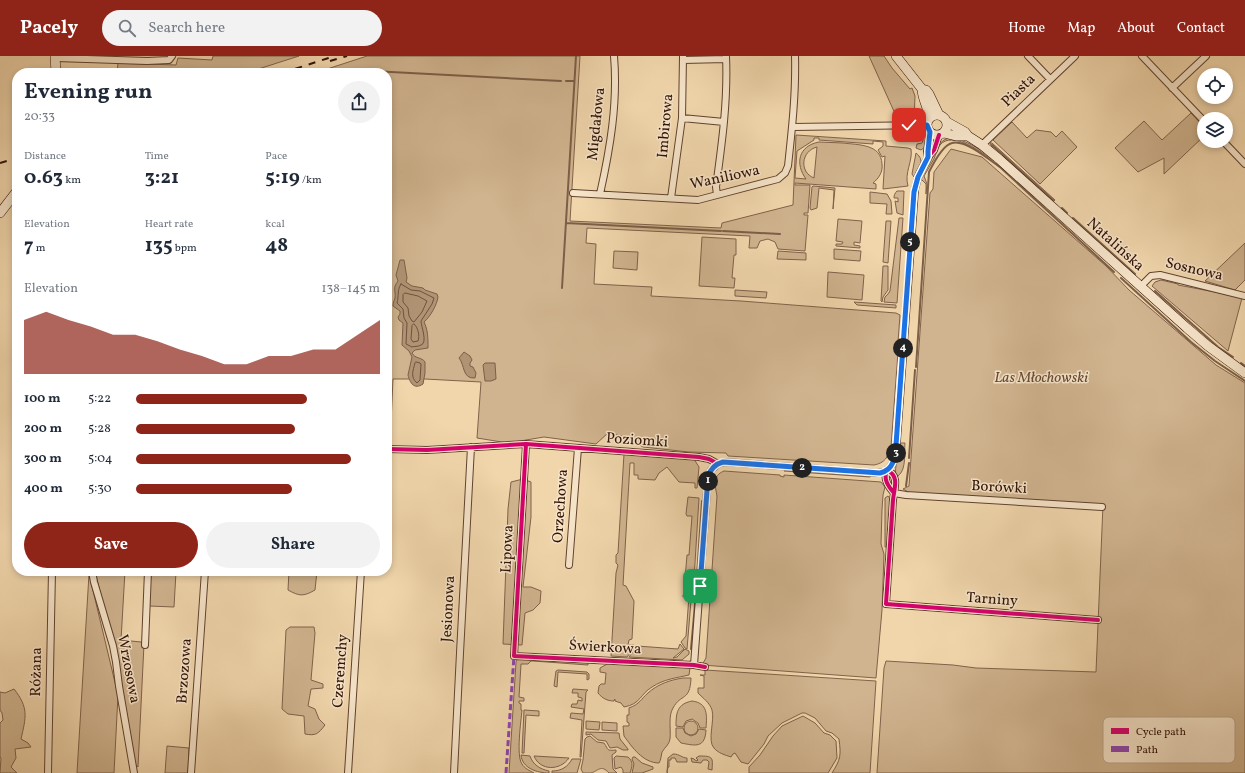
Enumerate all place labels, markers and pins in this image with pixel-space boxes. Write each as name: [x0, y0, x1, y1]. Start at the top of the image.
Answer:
pin: [892, 108, 926, 142]
pin: 5: [900, 232, 920, 252]
pin: 4: [893, 338, 913, 358]
pin: 3: [886, 443, 906, 463]
pin: 2: [792, 458, 812, 478]
pin: 1: [698, 471, 718, 491]
pin: [683, 569, 717, 603]

